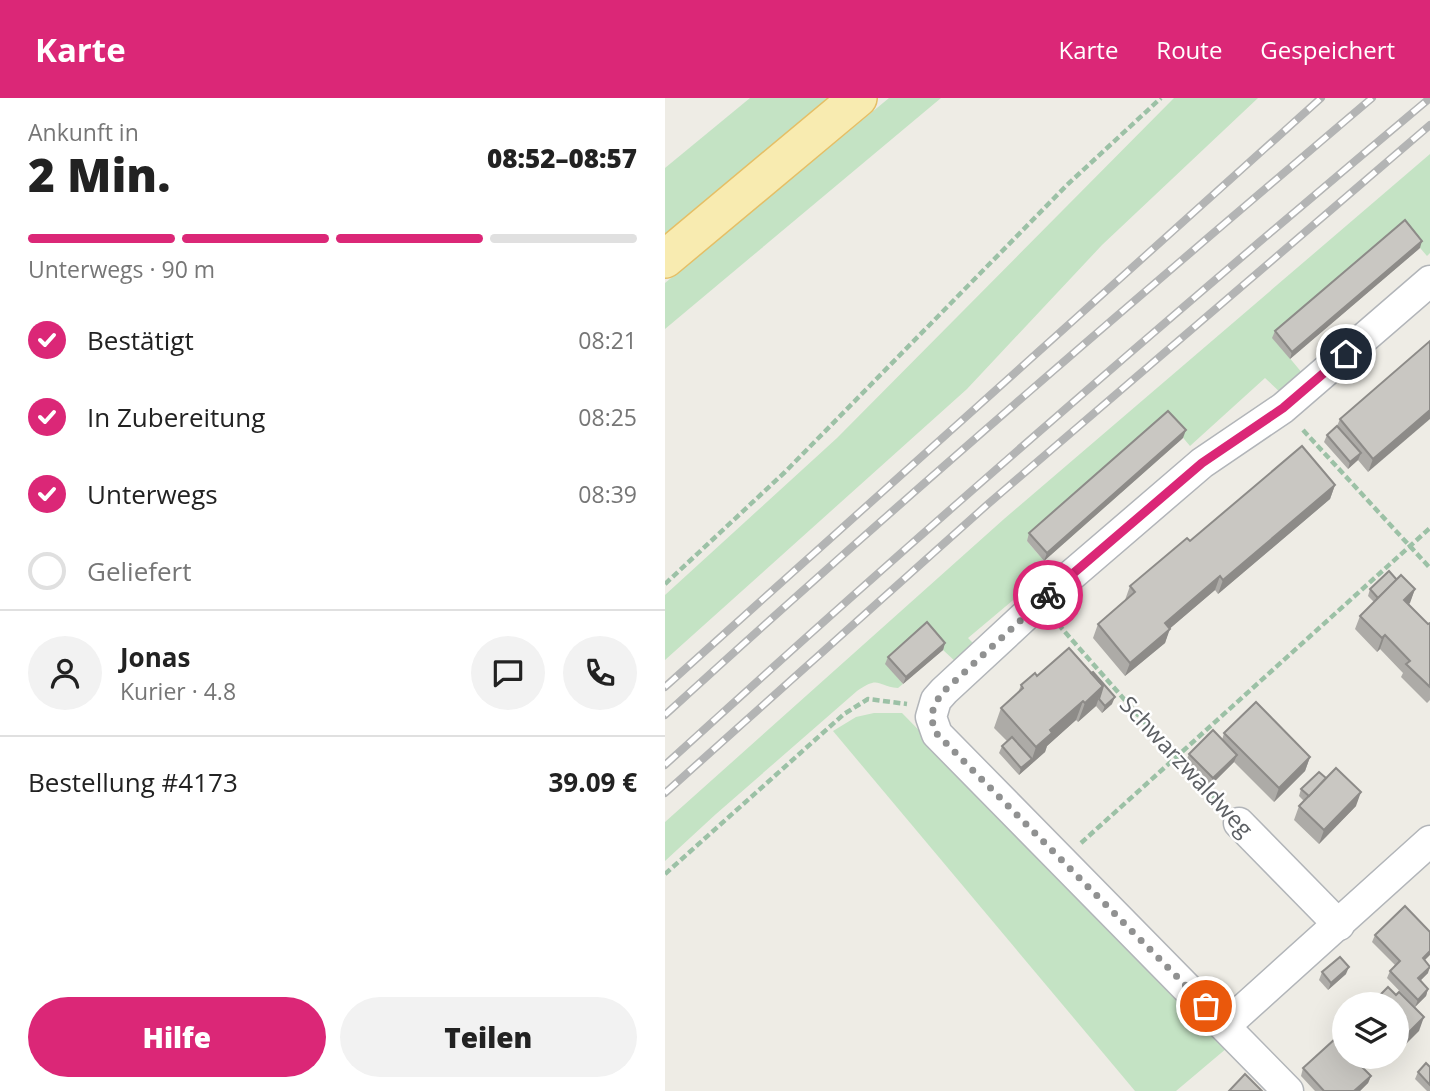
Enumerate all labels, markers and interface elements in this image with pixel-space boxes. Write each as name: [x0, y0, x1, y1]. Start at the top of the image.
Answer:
text: Karte: [35, 27, 126, 72]
text: Karte: [1058, 33, 1118, 66]
text: Route: [1156, 33, 1222, 66]
text: Gespeichert: [1260, 33, 1395, 66]
text: Ankunft in: [28, 116, 139, 148]
text: 08:52–08:57: [487, 140, 637, 176]
text: 2 Min.: [28, 143, 170, 205]
text: Unterwegs · 90 m: [28, 253, 215, 285]
icon: check: [28, 321, 66, 359]
text: Bestätigt: [87, 322, 194, 358]
text: 08:21: [578, 324, 637, 356]
pin: [1316, 324, 1376, 384]
icon: home: [1327, 335, 1365, 373]
icon: check: [28, 398, 66, 436]
text: In Zubereitung: [87, 399, 265, 435]
text: 08:25: [578, 401, 637, 433]
icon: check: [28, 475, 66, 513]
text: Unterwegs: [87, 476, 218, 512]
text: 08:39: [578, 478, 637, 510]
text: Geliefert: [87, 553, 191, 589]
courier: [1013, 560, 1083, 630]
icon: bike: [1029, 576, 1067, 614]
button: person: [28, 636, 102, 710]
button: chat: [471, 636, 545, 710]
button: phone: [563, 636, 637, 710]
text: Jonas: [120, 639, 190, 675]
text: Kurier · 4.8: [120, 675, 236, 707]
street label: Schwarzwaldweg: [1113, 688, 1261, 844]
text: Bestellung #4173: [28, 764, 238, 800]
text: 39.09 €: [549, 764, 637, 800]
pin: [1176, 976, 1236, 1036]
icon: bag: [1187, 987, 1225, 1025]
map controls: [1332, 992, 1409, 1069]
button: layers: [1332, 992, 1409, 1069]
button: Hilfe: [28, 997, 326, 1077]
button: Teilen: [340, 997, 637, 1077]

